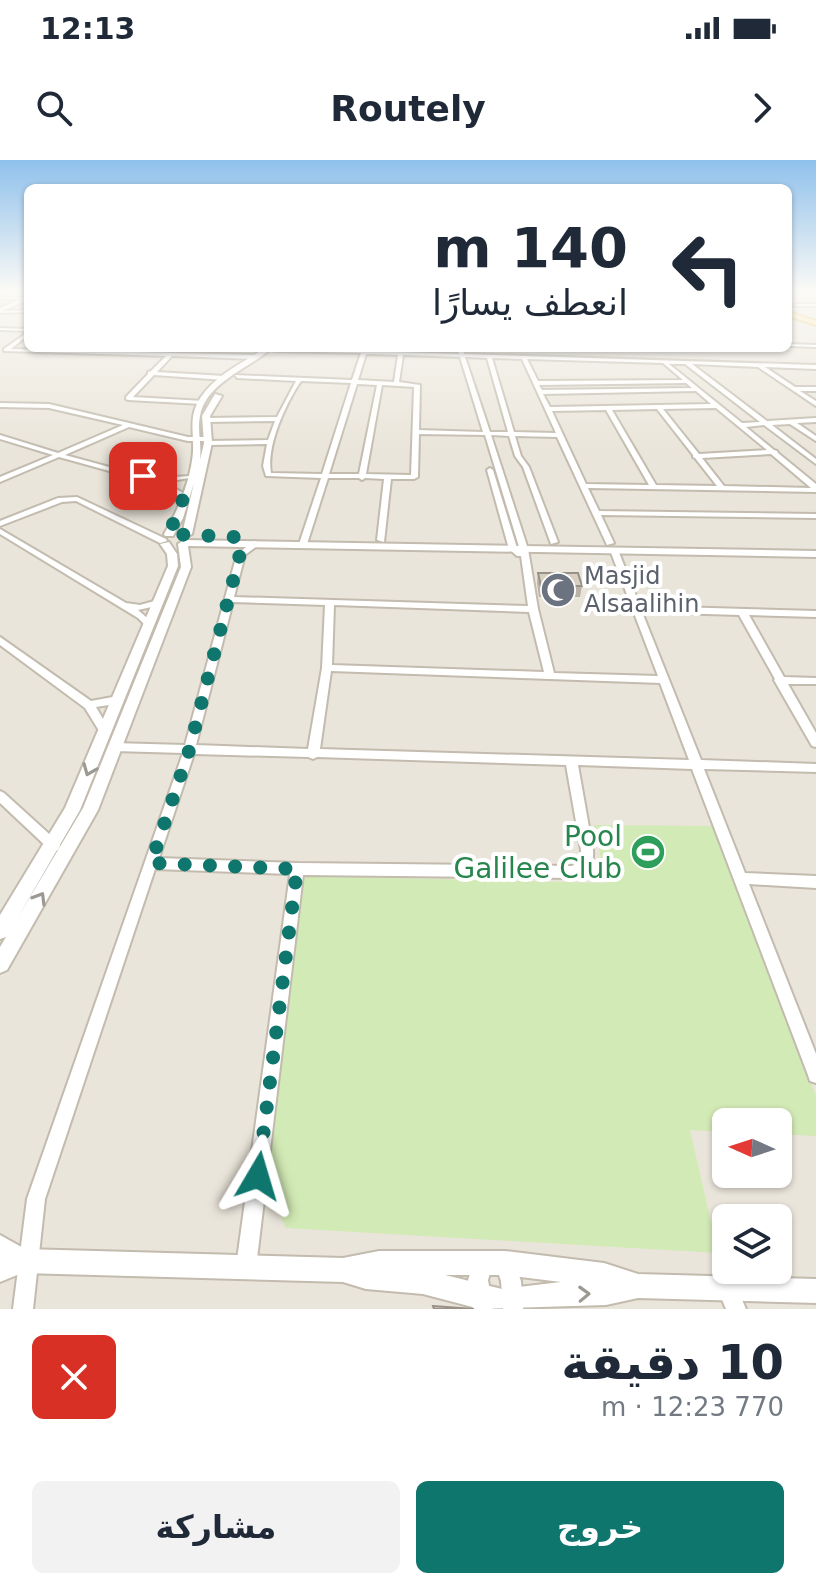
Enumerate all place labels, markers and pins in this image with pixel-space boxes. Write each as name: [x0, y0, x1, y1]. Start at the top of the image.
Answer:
pin: [109, 442, 177, 510]
place label: Masjid Alsaalihin: [584, 562, 699, 618]
mosque icon: Masjid Alsaalihin: [539, 571, 577, 609]
place label: Pool Galilee Club: [454, 820, 622, 885]
sports icon: Pool Galilee Club: [629, 833, 667, 871]

